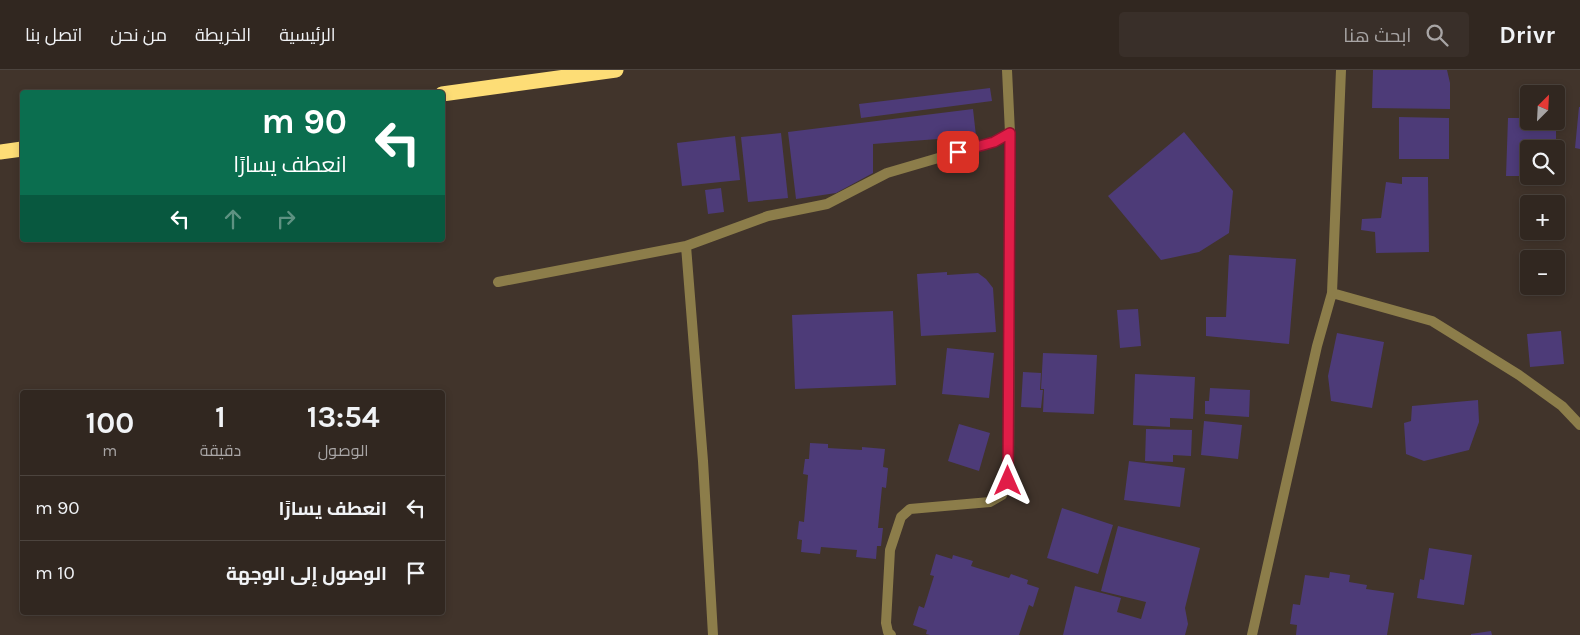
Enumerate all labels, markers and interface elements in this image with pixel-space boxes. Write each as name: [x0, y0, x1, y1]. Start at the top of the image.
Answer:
search box: [1119, 12, 1469, 57]
icon: search: [1423, 21, 1451, 49]
text: Drivr: [1499, 21, 1555, 49]
text: اتصل بنا: [25, 24, 82, 46]
text: من نحن: [110, 24, 167, 46]
text: الخريطة: [195, 24, 251, 46]
text: الرئيسية: [279, 24, 336, 46]
text: ابحث هنا: [1343, 25, 1411, 47]
north arrow: [1520, 85, 1565, 130]
map controls: [1520, 85, 1565, 295]
text: 90 m: [261, 101, 347, 142]
icon: left: [365, 110, 430, 175]
pin: [937, 131, 979, 173]
icon: arrive: [944, 138, 972, 166]
button: search: [1520, 140, 1565, 185]
text: انعطف يسارًا: [233, 152, 347, 178]
button: +: [1520, 195, 1565, 240]
icon: left: [166, 205, 194, 233]
icon: ahead: [219, 205, 247, 233]
icon: right: [272, 205, 300, 233]
button: −: [1520, 250, 1565, 295]
text: 1: [215, 399, 226, 435]
text: 13:54: [307, 399, 380, 435]
text: 100: [86, 405, 134, 441]
text: m: [102, 441, 117, 460]
text: دقيقة: [200, 441, 241, 460]
text: الوصول: [318, 441, 369, 460]
position arrow: [981, 454, 1033, 506]
icon: left: [402, 494, 430, 522]
text: 90 m: [35, 497, 80, 519]
text: انعطف يسارًا: [279, 498, 387, 520]
icon: arrive: [402, 559, 430, 587]
text: 10 m: [35, 562, 75, 584]
text: الوصول إلى الوجهة: [226, 563, 387, 585]

